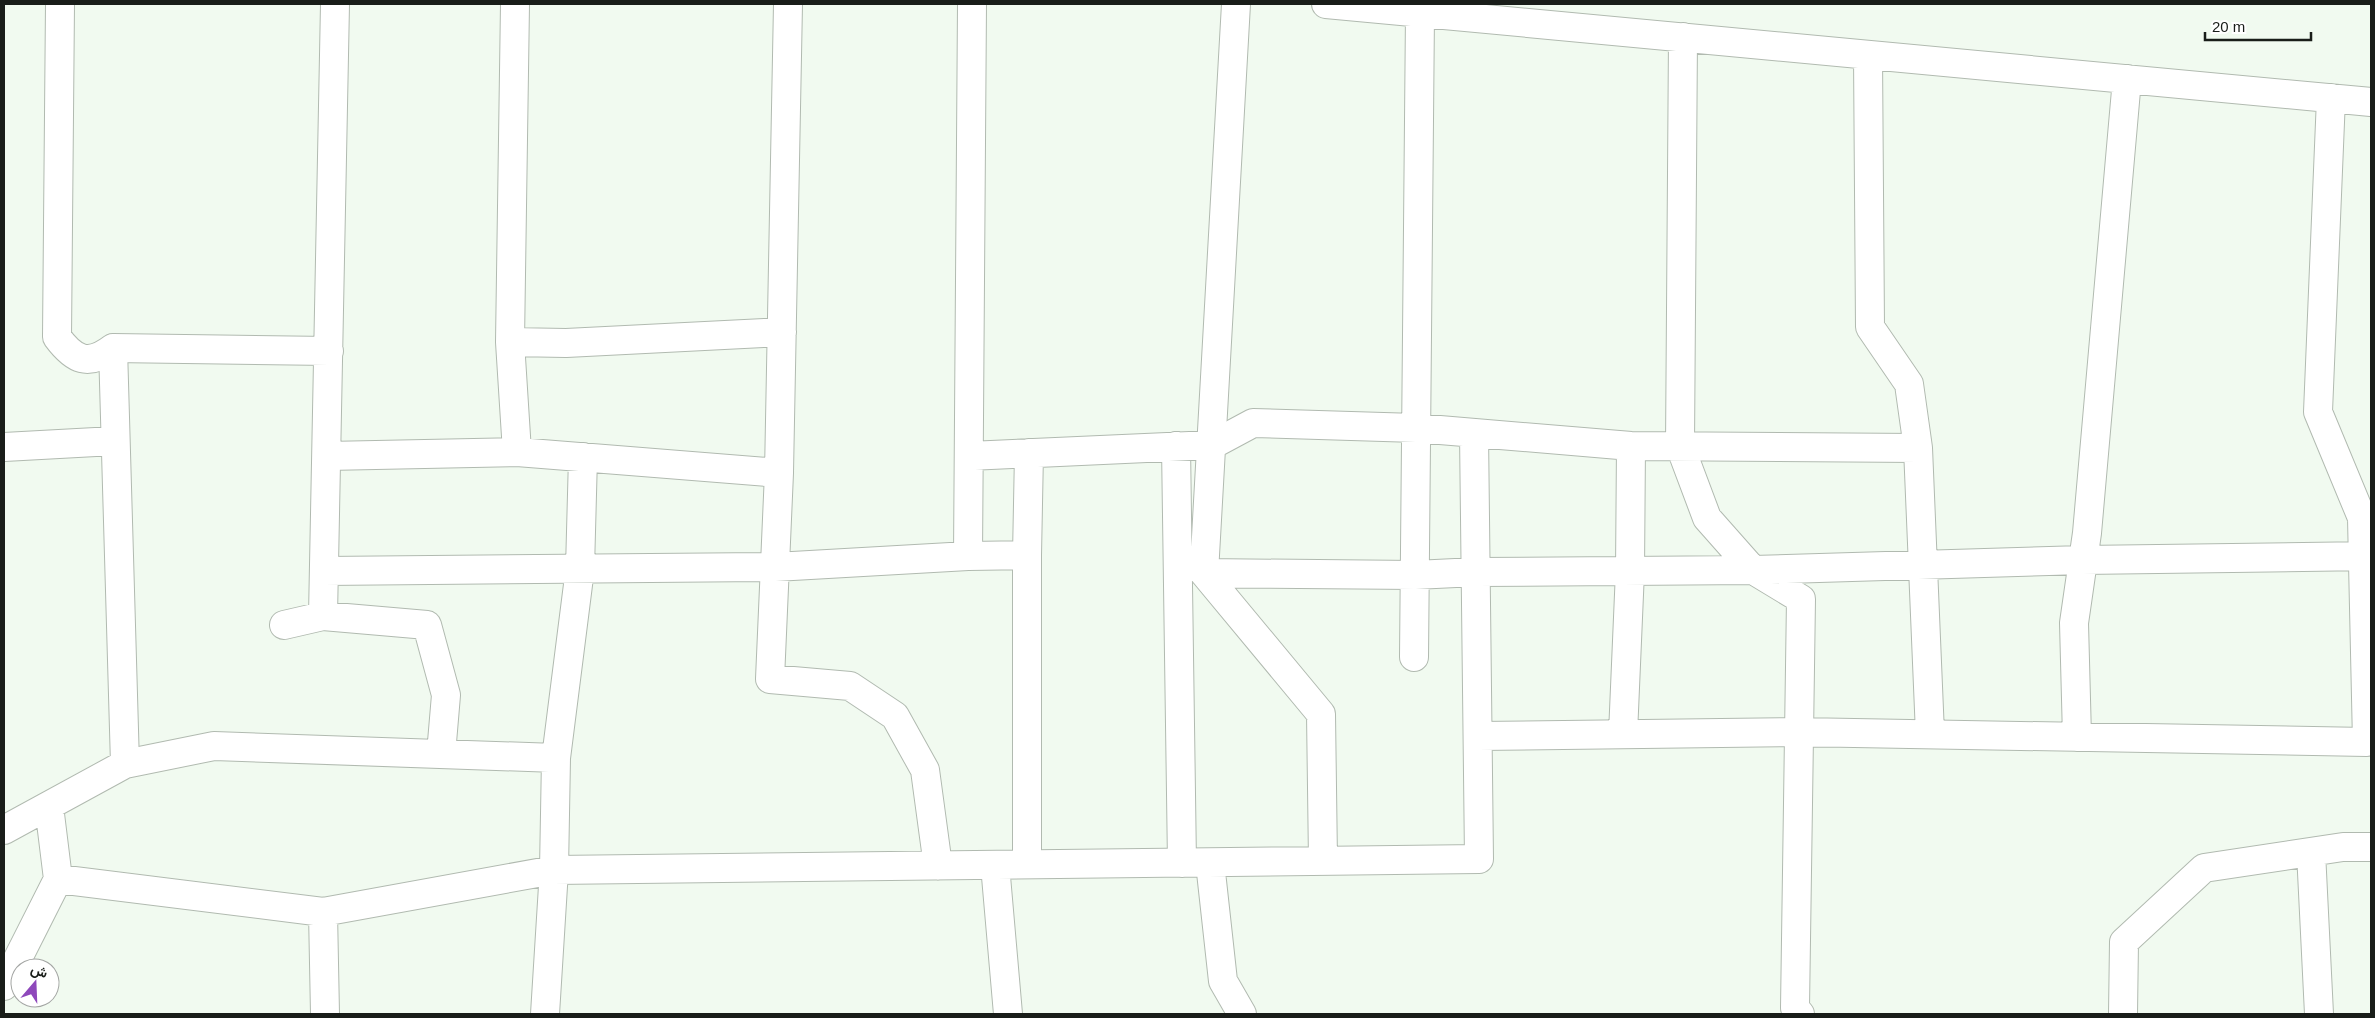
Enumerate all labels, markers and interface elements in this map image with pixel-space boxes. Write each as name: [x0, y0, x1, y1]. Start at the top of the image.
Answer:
scale bar: [2205, 10, 2311, 42]
text: 20 m: [2212, 18, 2245, 35]
north arrow: [10, 958, 60, 1008]
text: ش: [28, 960, 50, 982]

